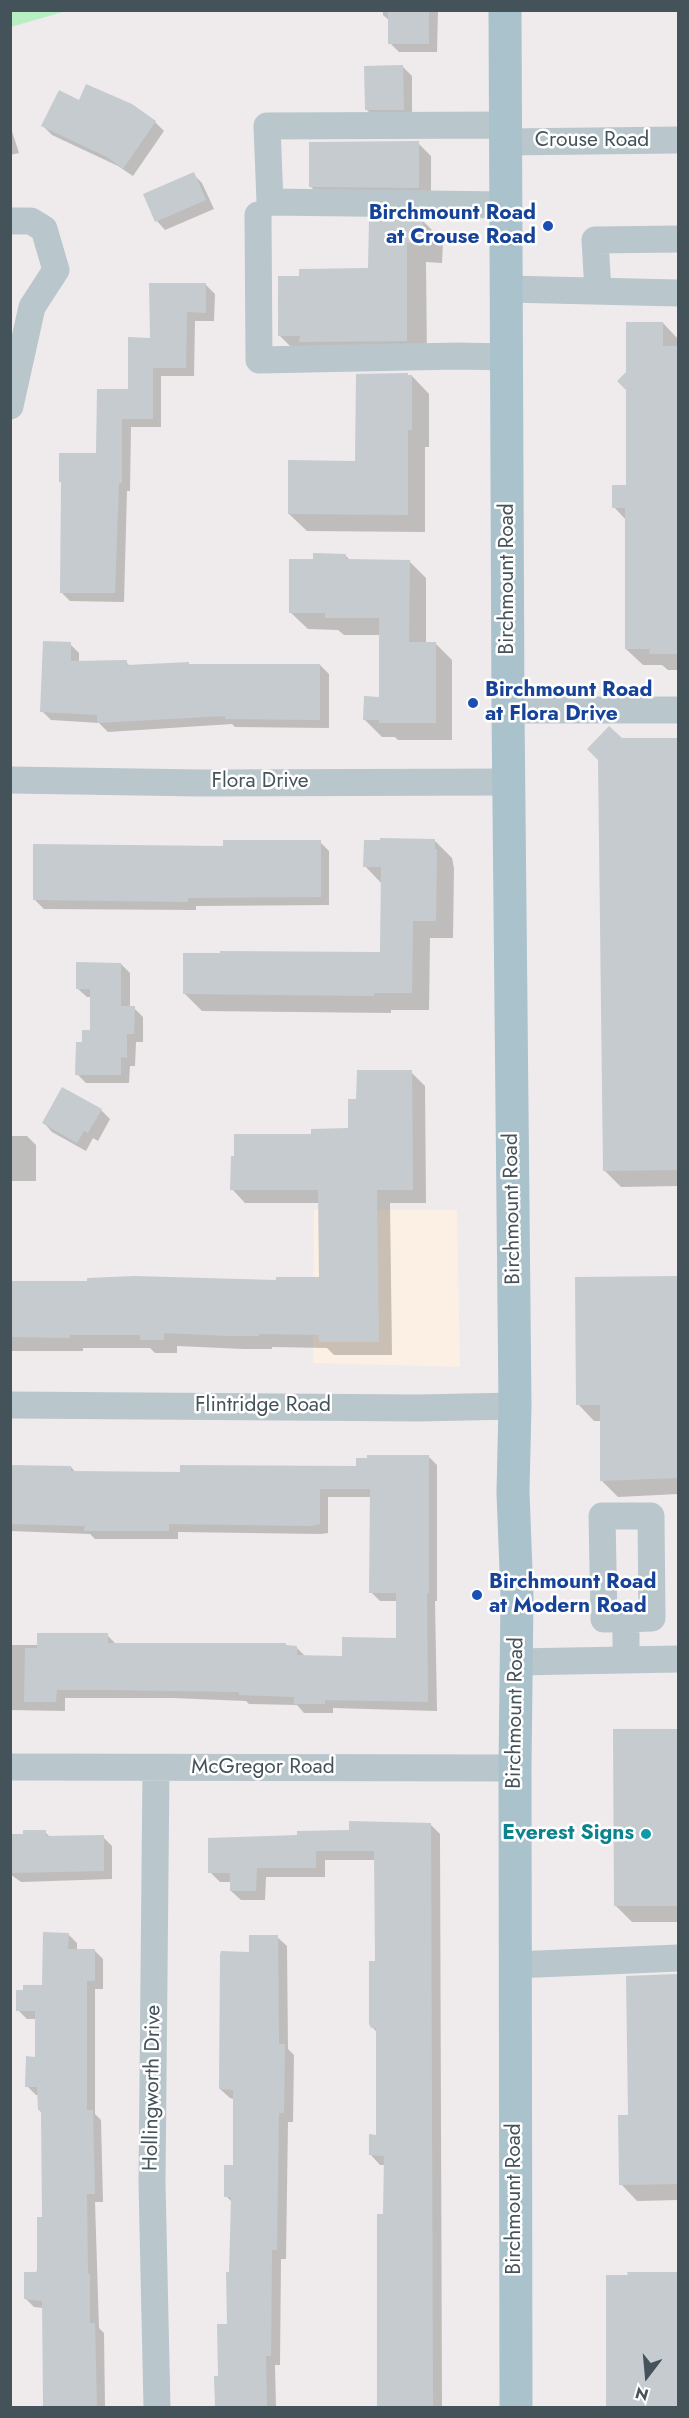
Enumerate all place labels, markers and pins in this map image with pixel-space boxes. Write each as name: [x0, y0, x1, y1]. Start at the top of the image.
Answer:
place label: Birchmount Road at Crouse Road: [369, 201, 536, 251]
marker: Birchmount Road at Crouse Road: [541, 219, 555, 233]
place label: Birchmount Road at Flora Drive: [485, 678, 652, 728]
marker: Birchmount Road at Flora Drive: [466, 696, 480, 710]
place label: Birchmount Road at Modern Road: [489, 1570, 656, 1620]
marker: Birchmount Road at Modern Road: [470, 1588, 484, 1602]
place label: Everest Signs: [502, 1821, 634, 1847]
marker: Everest Signs: [639, 1827, 653, 1841]

